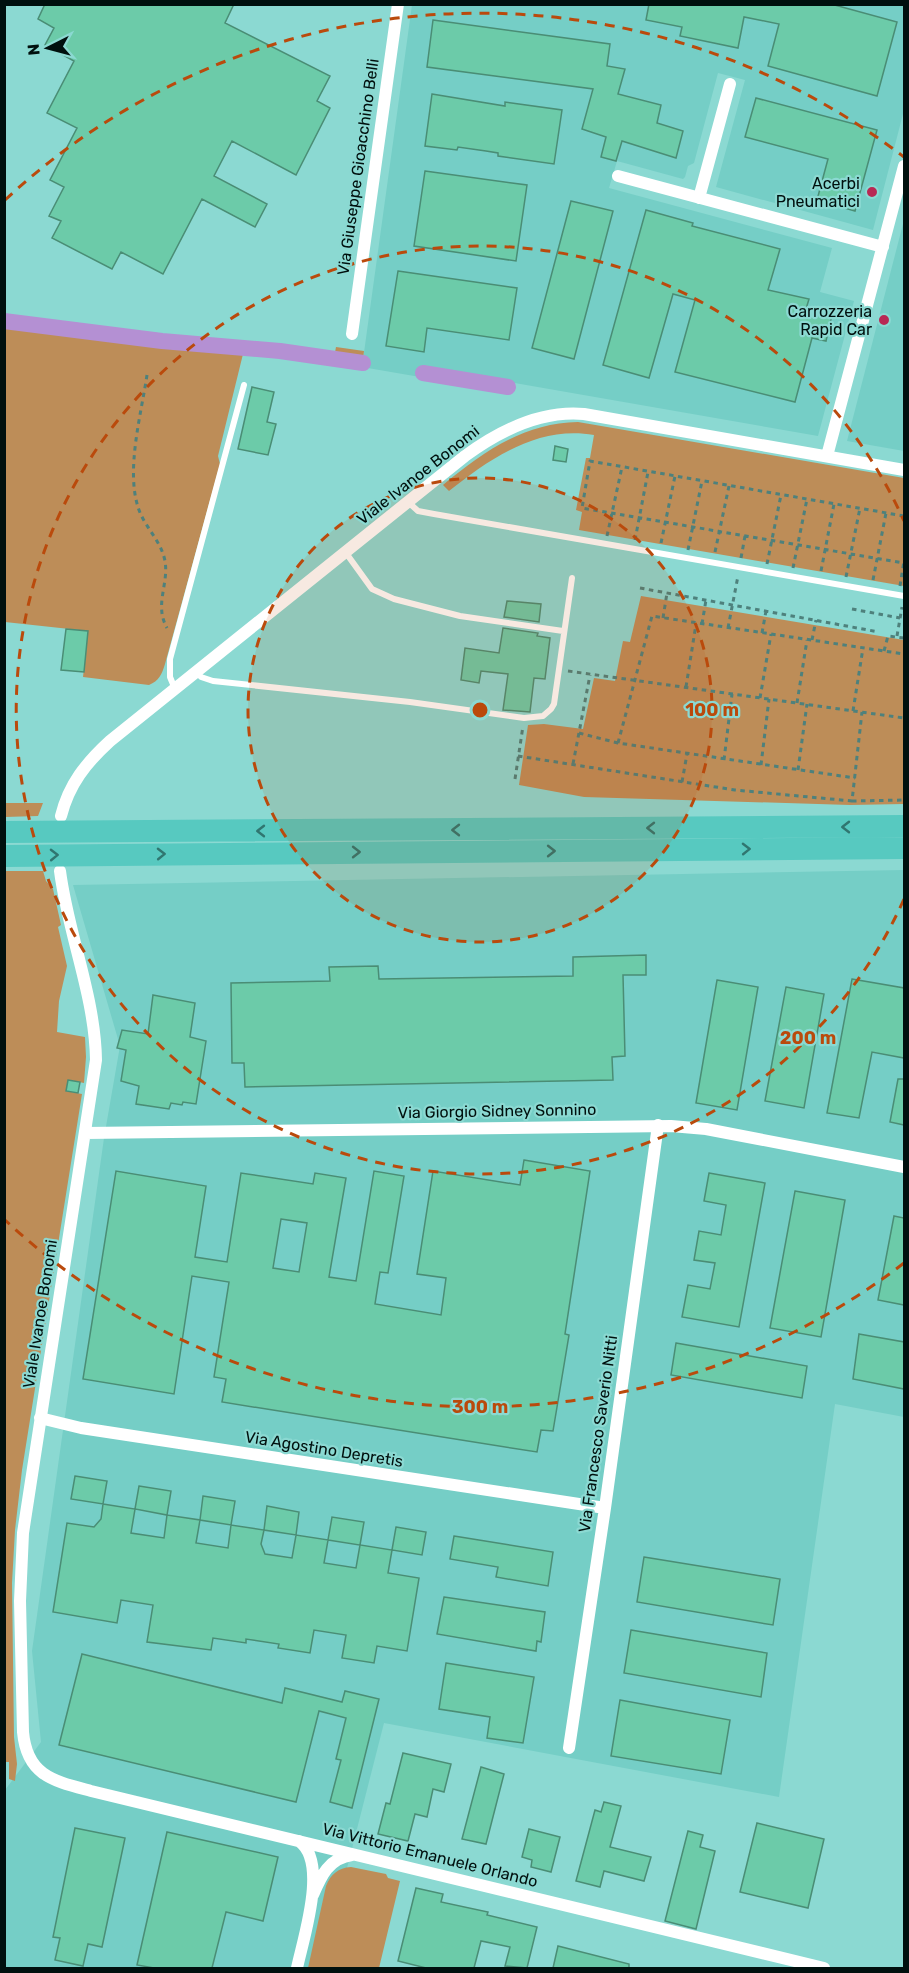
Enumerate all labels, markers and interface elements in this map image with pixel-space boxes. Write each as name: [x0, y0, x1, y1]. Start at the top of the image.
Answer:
north arrow: [18, 18, 78, 78]
text: N: [24, 43, 44, 56]
street label: Via Giuseppe Gioacchino Belli: [333, 57, 383, 277]
place label: Acerbi Pneumatici: [776, 174, 860, 211]
marker: Acerbi Pneumatici: [865, 185, 879, 199]
place label: Carrozzeria Rapid Car: [787, 302, 872, 339]
marker: Carrozzeria Rapid Car: [877, 313, 891, 327]
street label: Viale Ivanoe Bonomi: [353, 421, 483, 529]
text: 100 m: [685, 699, 739, 721]
centre of rings: [470, 700, 490, 720]
one-way arrow: [842, 821, 851, 833]
one-way arrow: [647, 822, 656, 834]
one-way arrow: [452, 824, 461, 836]
one-way arrow: [257, 825, 266, 837]
one-way arrow: [742, 843, 751, 855]
one-way arrow: [547, 845, 556, 857]
one-way arrow: [352, 846, 361, 858]
one-way arrow: [157, 848, 166, 860]
one-way arrow: [49, 849, 58, 861]
text: 200 m: [780, 1027, 836, 1049]
street label: Via Giorgio Sidney Sonnino: [397, 1100, 597, 1122]
street label: Viale Ivanoe Bonomi: [19, 1238, 61, 1390]
street label: Via Francesco Saverio Nitti: [575, 1334, 621, 1534]
text: 300 m: [452, 1396, 508, 1418]
street label: Via Agostino Depretis: [244, 1427, 404, 1471]
street label: Via Vittorio Emanuele Orlando: [320, 1819, 540, 1891]

